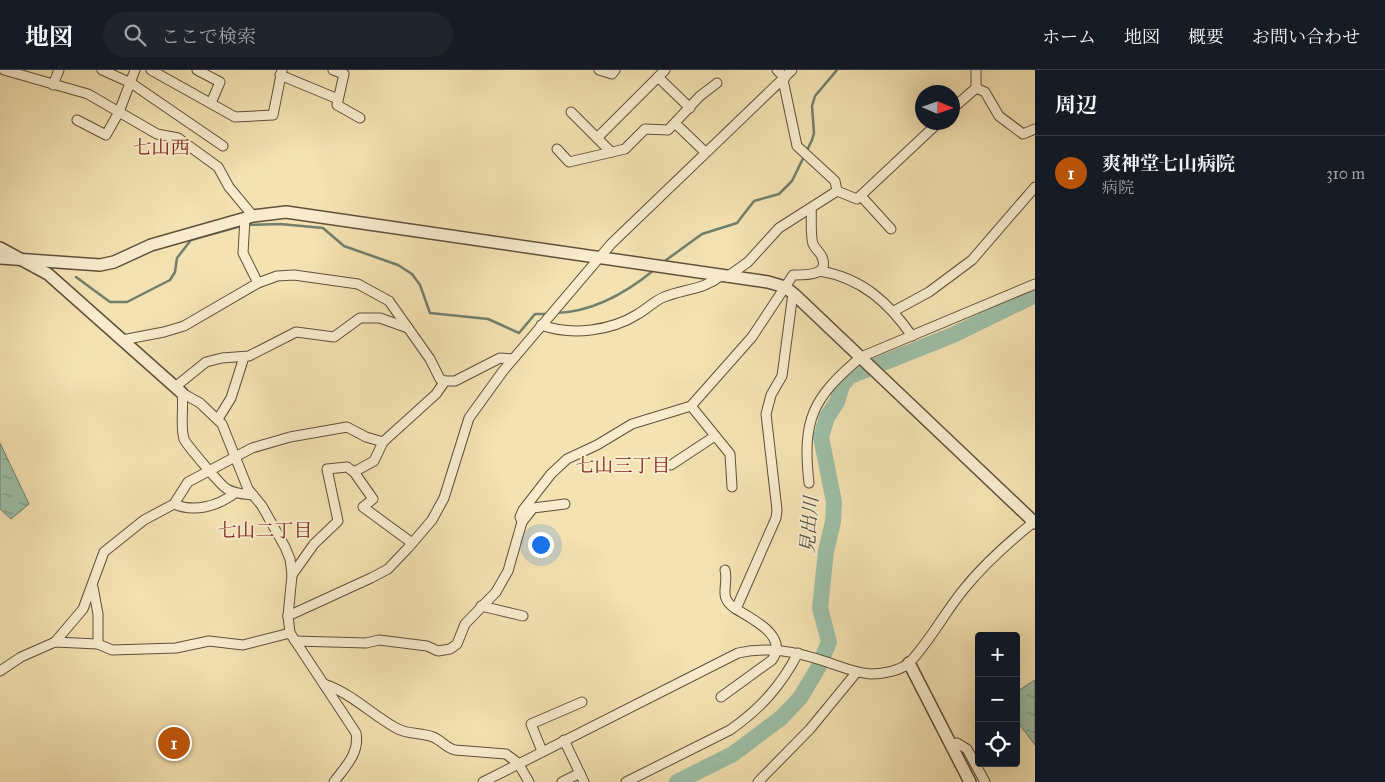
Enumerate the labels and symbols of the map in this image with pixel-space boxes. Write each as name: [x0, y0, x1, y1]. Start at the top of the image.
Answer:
north arrow: [915, 85, 960, 130]
district label: 七山西: [132, 136, 190, 159]
district label: 七山三丁目: [575, 454, 671, 477]
water label: 見出川: [796, 494, 823, 554]
district label: 七山二丁目: [217, 519, 313, 542]
your location: [528, 532, 554, 558]
pin: 1: [158, 724, 190, 762]

